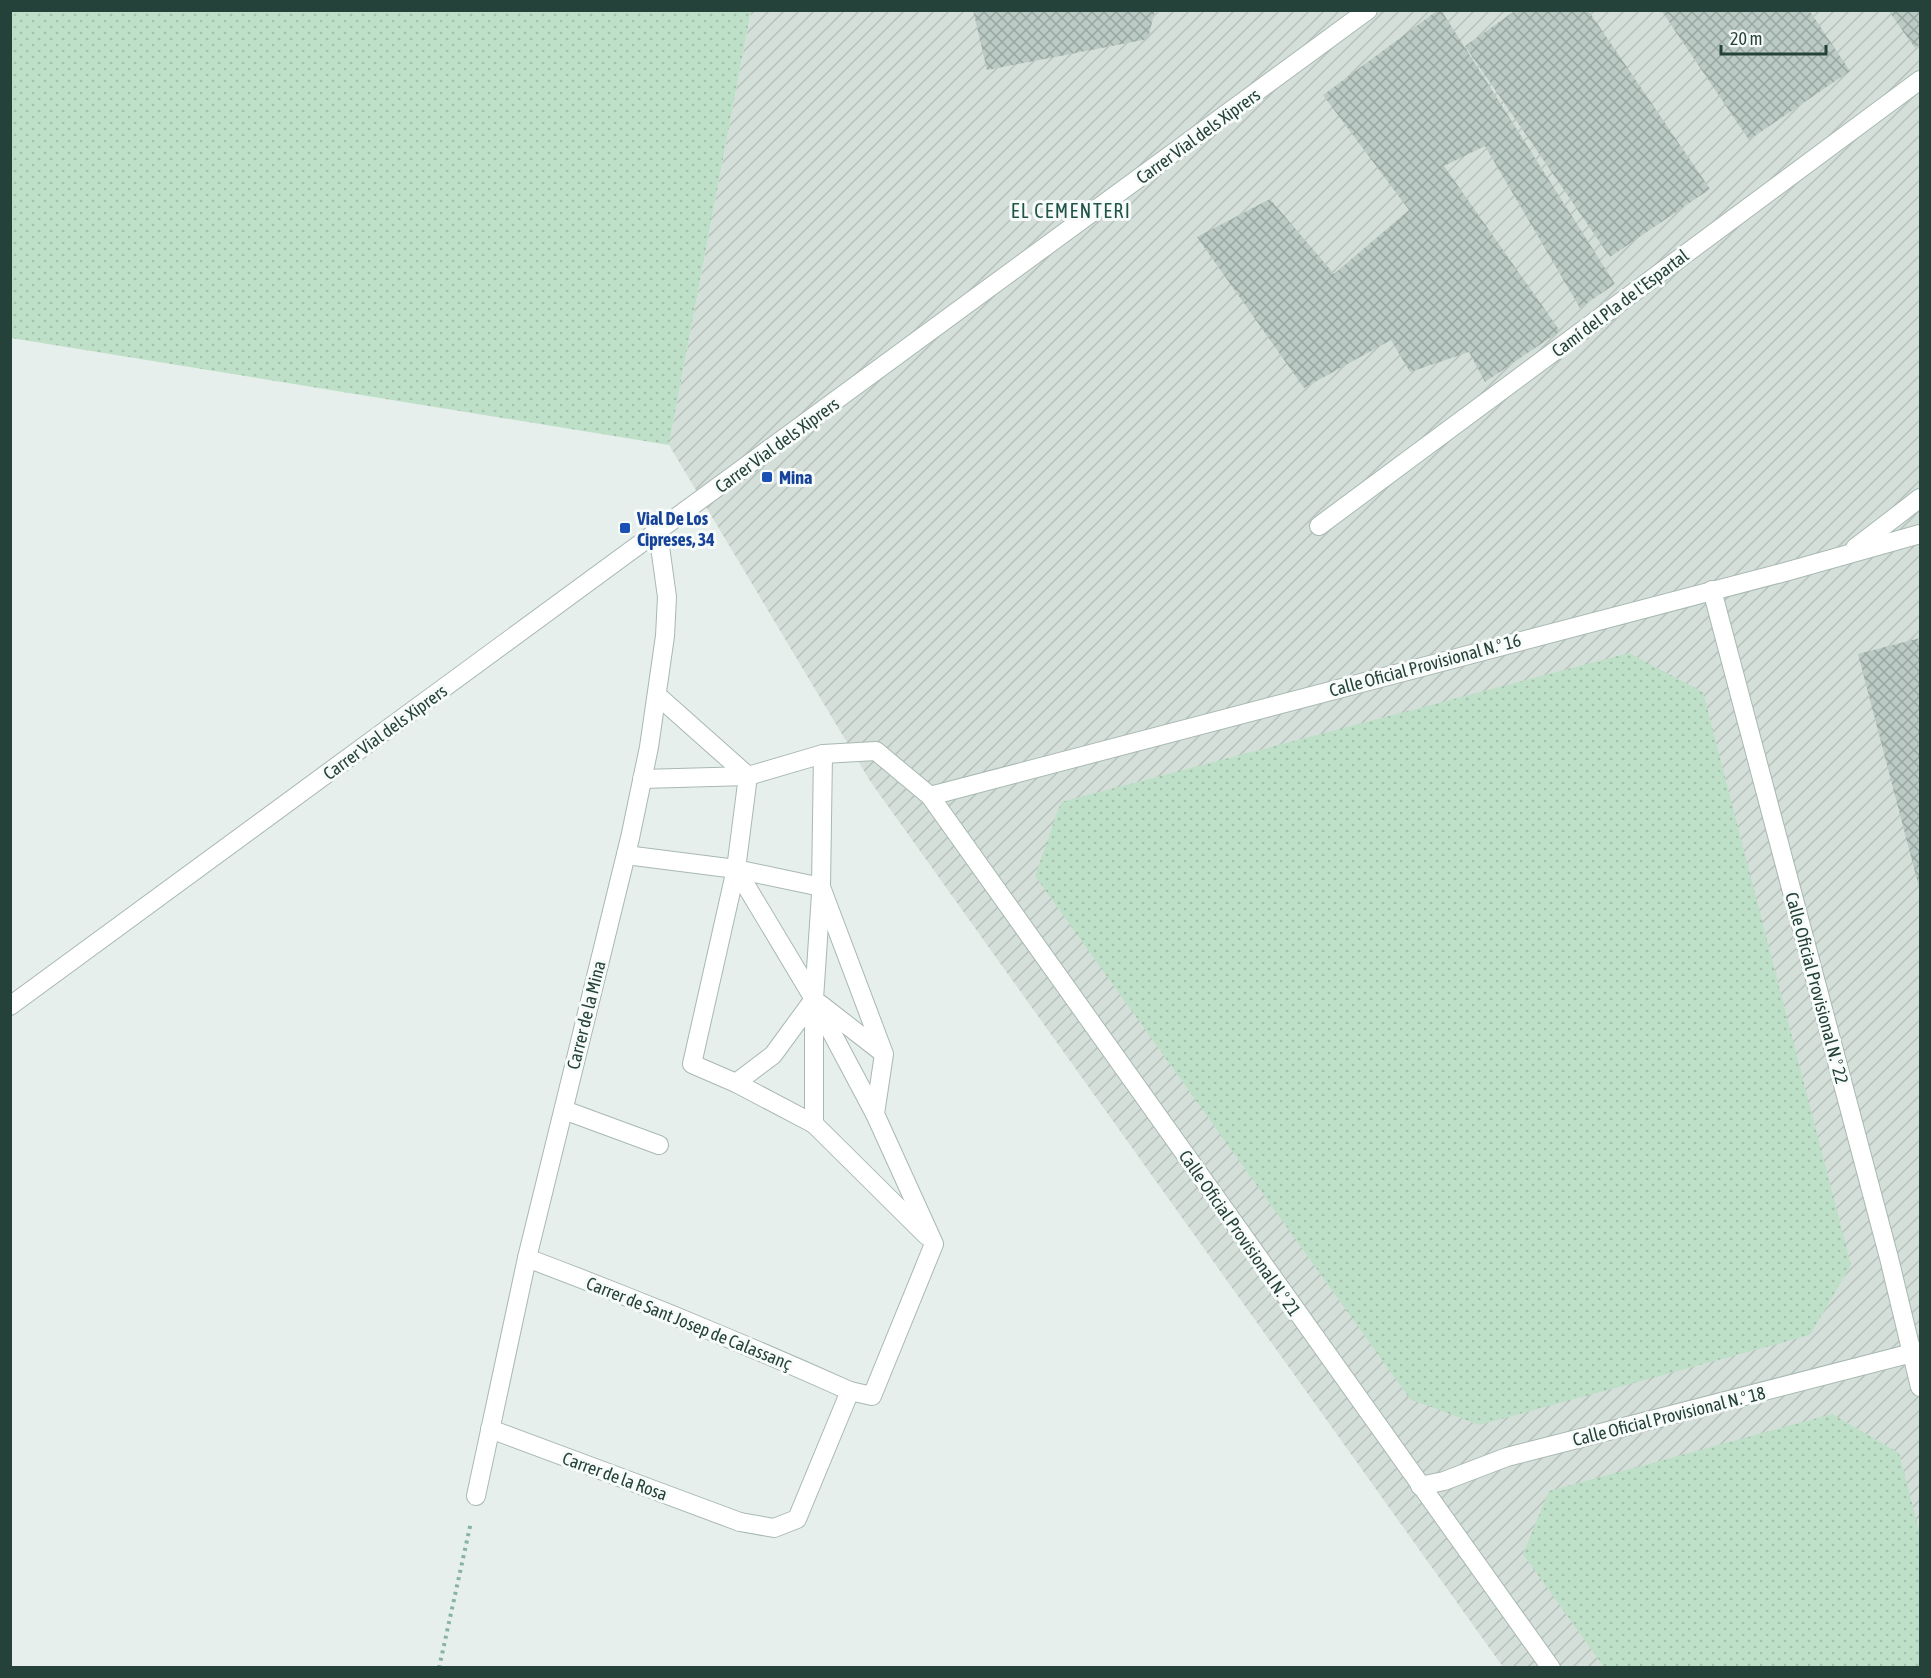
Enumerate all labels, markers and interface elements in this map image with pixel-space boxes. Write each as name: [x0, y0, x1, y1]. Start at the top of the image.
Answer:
scale bar: [1721, 18, 1826, 56]
text: 20 m: [1730, 28, 1762, 49]
street label: Carrer Vial dels Xiprers: [1132, 84, 1264, 188]
district label: EL CEMENTERI: [1011, 199, 1131, 222]
street label: Camí del Pla de l'Espartal: [1548, 245, 1693, 361]
street label: Carrer Vial dels Xiprers: [711, 393, 843, 497]
place label: Mina: [779, 467, 812, 488]
marker: Mina: [760, 470, 774, 484]
place label: Vial De Los Cipreses, 34: [636, 508, 715, 550]
marker: Vial De Los Cipreses, 34: [618, 521, 632, 535]
street label: Calle Oficial Provisional N.º 16: [1327, 629, 1523, 701]
street label: Carrer Vial dels Xiprers: [319, 680, 451, 784]
street label: Calle Oficial Provisional N.º 22: [1781, 890, 1853, 1086]
street label: Carrer de la Mina: [562, 959, 610, 1071]
street label: Calle Oficial Provisional N.º 21: [1175, 1146, 1305, 1320]
street label: Carrer de Sant Josep de Calassanç: [583, 1272, 795, 1374]
street label: Calle Oficial Provisional N.º 18: [1570, 1382, 1768, 1450]
street label: Carrer de la Rosa: [560, 1447, 670, 1505]

